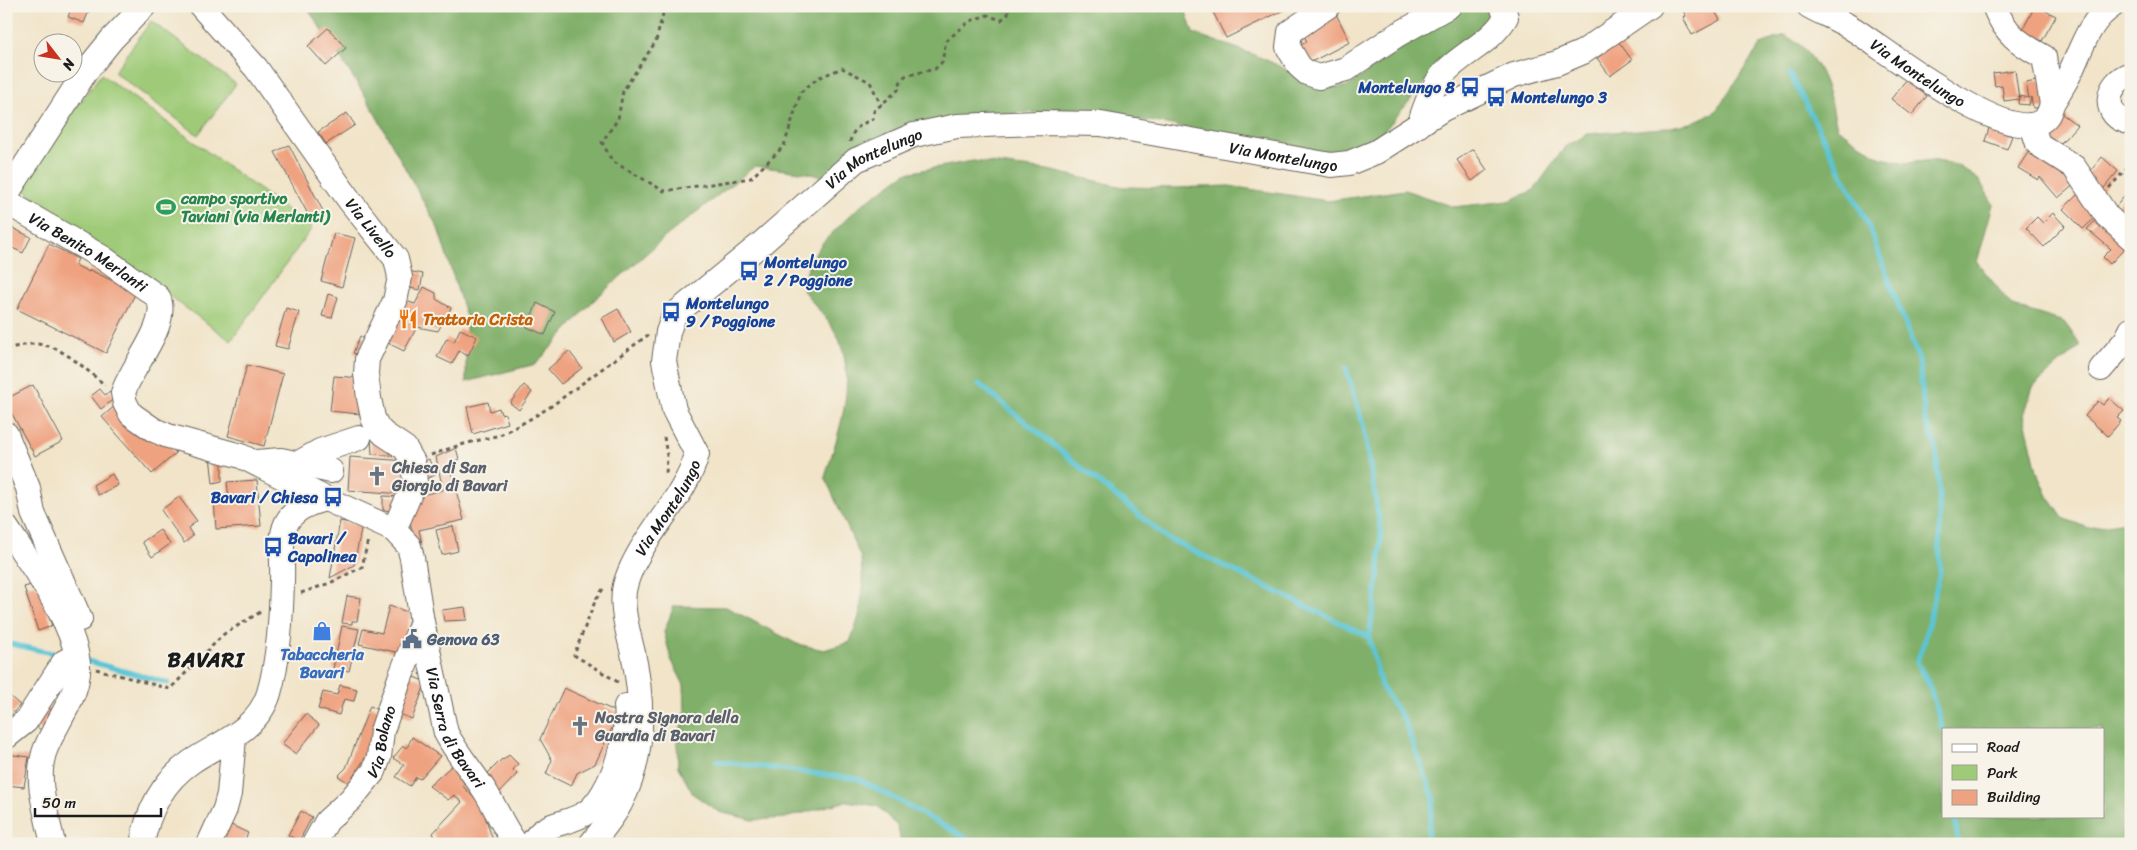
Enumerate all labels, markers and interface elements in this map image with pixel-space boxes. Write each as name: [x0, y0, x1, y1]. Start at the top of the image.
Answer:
street label: Via Montelungo: [1864, 30, 1971, 115]
north arrow: [32, 32, 82, 82]
text: N: [55, 53, 82, 75]
place label: Montelungo 8: [1357, 73, 1455, 102]
bus stop icon: Montelungo 8: [1459, 76, 1481, 98]
place label: Montelungo 3: [1510, 83, 1607, 112]
bus stop icon: Montelungo 3: [1485, 86, 1507, 108]
street label: Via Montelungo: [818, 119, 925, 196]
street label: Via Montelungo: [1227, 133, 1339, 180]
place label: campo sportivo Taviani (via Merlanti): [180, 184, 331, 231]
street label: Via Livello: [338, 191, 405, 265]
sports icon: campo sportivo Taviani (via Merlanti): [155, 196, 177, 218]
street label: Via Benito Merlanti: [23, 203, 154, 300]
place label: Montelungo 2 / Poggione: [763, 248, 854, 295]
bus stop icon: Montelungo 2 / Poggione: [738, 260, 760, 282]
place label: Montelungo 9 / Poggione: [685, 289, 776, 336]
bus stop icon: Montelungo 9 / Poggione: [660, 301, 682, 323]
place label: Trattoria Crista: [423, 305, 534, 334]
restaurant icon: Trattoria Crista: [397, 308, 419, 330]
place label: Chiesa di San Giorgio di Bavari: [391, 453, 509, 500]
street label: Via Montelungo: [626, 455, 709, 561]
church icon: Chiesa di San Giorgio di Bavari: [366, 465, 388, 487]
place label: Bavari / Chiesa: [211, 483, 319, 512]
bus stop icon: Bavari / Chiesa: [322, 486, 344, 508]
place label: Bavari / Capolinea: [287, 524, 357, 571]
bus stop icon: Bavari / Capolinea: [262, 536, 284, 558]
shop icon: Tabaccheria Bavari: [311, 620, 333, 642]
place label: Genova 63: [426, 625, 500, 654]
public building icon: Genova 63: [401, 628, 423, 650]
place label: Tabaccheria Bavari: [280, 640, 365, 687]
district label: BAVARI: [167, 641, 245, 679]
street label: Via Serra di Bavari: [418, 664, 494, 795]
street label: Via Bolano: [359, 701, 404, 785]
place label: Nostra Signora della Guardia di Bavari: [594, 703, 739, 750]
church icon: Nostra Signora della Guardia di Bavari: [569, 715, 591, 737]
legend: [1942, 728, 2104, 818]
text: Road: [1987, 734, 2020, 760]
text: Park: [1987, 760, 2018, 786]
text: Building: [1987, 784, 2041, 810]
scale bar: [35, 785, 161, 817]
text: 50 m: [42, 790, 77, 816]

